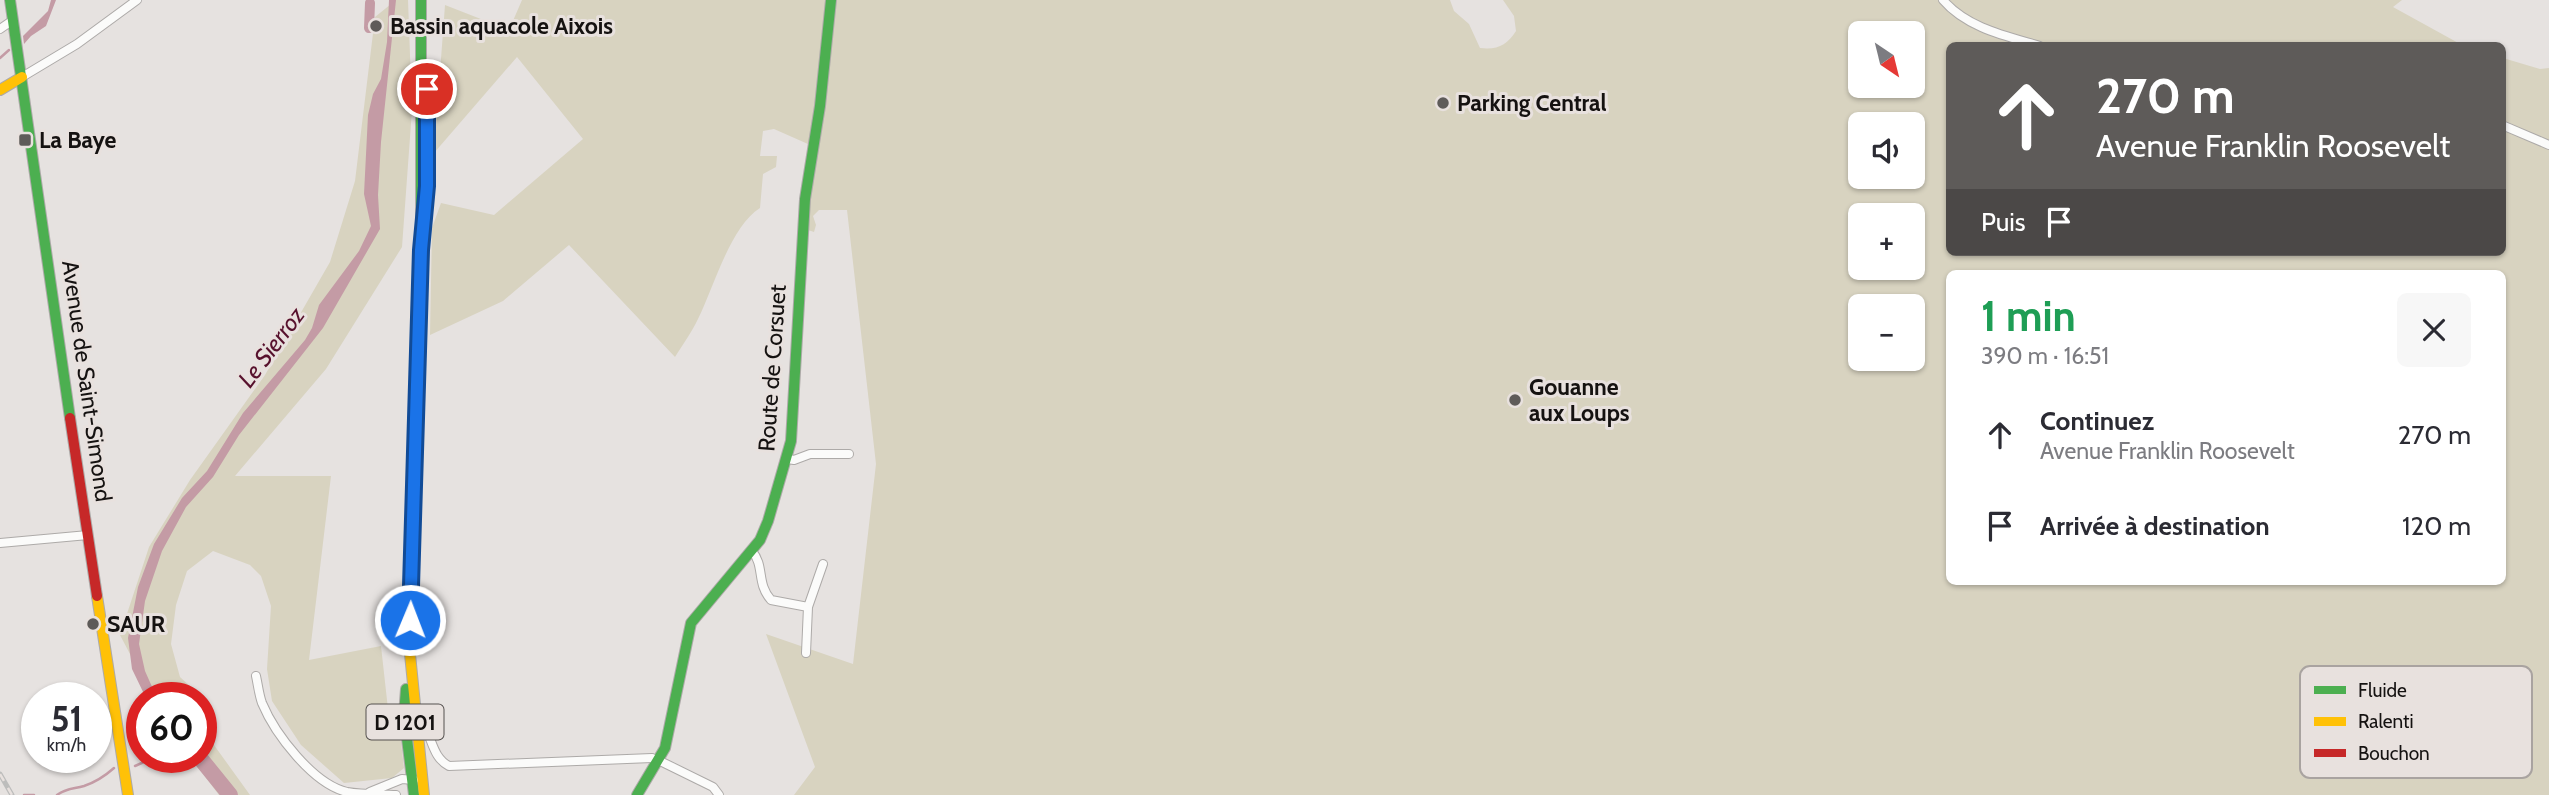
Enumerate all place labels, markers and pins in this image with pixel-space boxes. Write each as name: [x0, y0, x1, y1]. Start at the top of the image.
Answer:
place label: Bassin aquacole Aixois: [390, 12, 613, 40]
marker: Bassin aquacole Aixois: [368, 18, 384, 34]
pin: [397, 59, 457, 119]
place label: Parking Central: [1457, 89, 1607, 117]
marker: Parking Central: [1435, 95, 1451, 111]
place label: La Baye: [39, 126, 117, 154]
marker: La Baye: [17, 132, 33, 148]
place label: Gouanne aux Loups: [1529, 373, 1630, 427]
marker: Gouanne aux Loups: [1507, 392, 1523, 408]
place label: SAUR: [107, 610, 166, 638]
marker: SAUR: [85, 616, 101, 632]

